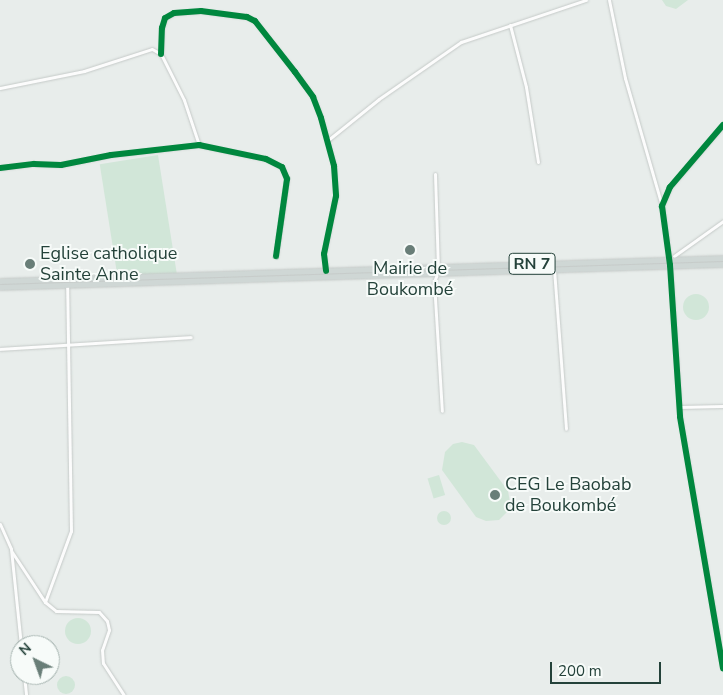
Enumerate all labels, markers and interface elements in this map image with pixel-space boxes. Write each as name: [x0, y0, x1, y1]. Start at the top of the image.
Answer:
place label: Eglise catholique Sainte Anne: [40, 243, 177, 286]
marker: Mairie de Boukombé: [404, 244, 416, 256]
road number: RN 7: [508, 250, 556, 278]
marker: Eglise catholique Sainte Anne: [24, 258, 36, 270]
place label: Mairie de Boukombé: [367, 258, 453, 300]
place label: CEG Le Baobab de Boukombé: [505, 474, 631, 516]
marker: CEG Le Baobab de Boukombé: [489, 489, 501, 501]
north arrow: [10, 635, 60, 685]
text: N: [15, 639, 36, 660]
scale bar: [553, 652, 664, 684]
text: 200 m: [558, 661, 602, 681]

